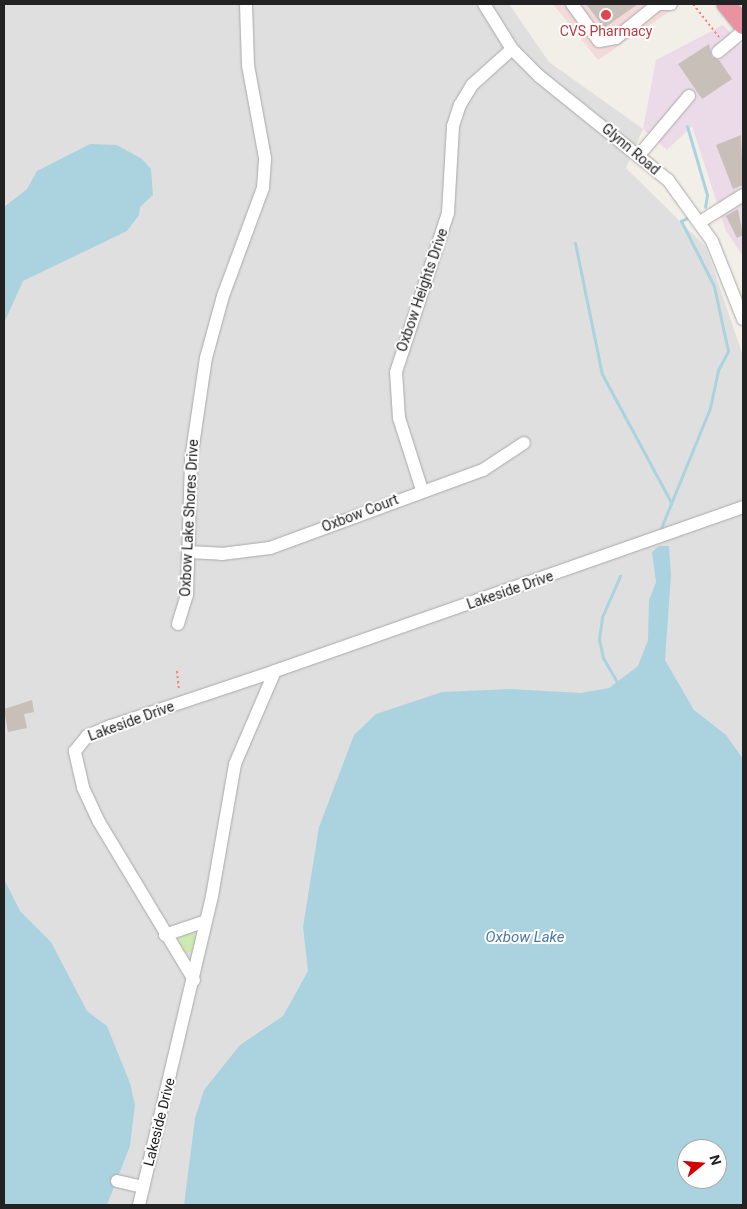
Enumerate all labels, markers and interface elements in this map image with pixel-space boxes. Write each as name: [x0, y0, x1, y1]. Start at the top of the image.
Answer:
marker: CVS Pharmacy: [600, 9, 612, 21]
place label: CVS Pharmacy: [560, 23, 652, 39]
street label: Glynn Road: [599, 120, 663, 178]
street label: Oxbow Heights Drive: [393, 226, 451, 354]
street label: Oxbow Lake Shores Drive: [176, 439, 202, 597]
street label: Oxbow Court: [319, 491, 401, 535]
street label: Lakeside Drive: [465, 567, 555, 613]
street label: Lakeside Drive: [86, 698, 176, 744]
water label: Oxbow Lake: [485, 929, 565, 947]
street label: Lakeside Drive: [140, 1076, 178, 1168]
north arrow: [677, 1139, 727, 1189]
text: N: [706, 1153, 724, 1167]

